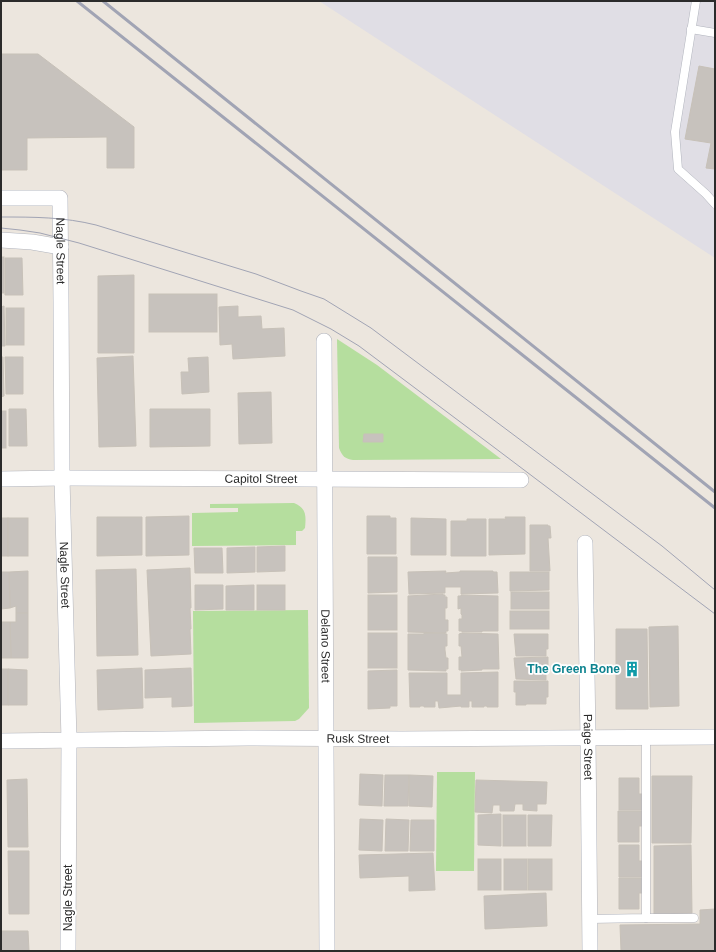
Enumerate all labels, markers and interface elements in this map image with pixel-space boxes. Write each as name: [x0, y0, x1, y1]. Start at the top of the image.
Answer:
street label: Nagle Street: [53, 218, 68, 285]
street label: Capitol Street: [225, 472, 298, 486]
street label: Nagle Street: [57, 541, 72, 609]
street label: Delano Street: [318, 609, 333, 683]
building icon: The Green Bone: [623, 660, 641, 678]
place label: The Green Bone: [527, 662, 620, 676]
street label: Paige Street: [581, 714, 595, 781]
street label: Rusk Street: [327, 732, 390, 746]
street label: Nagle Street: [61, 864, 75, 931]

